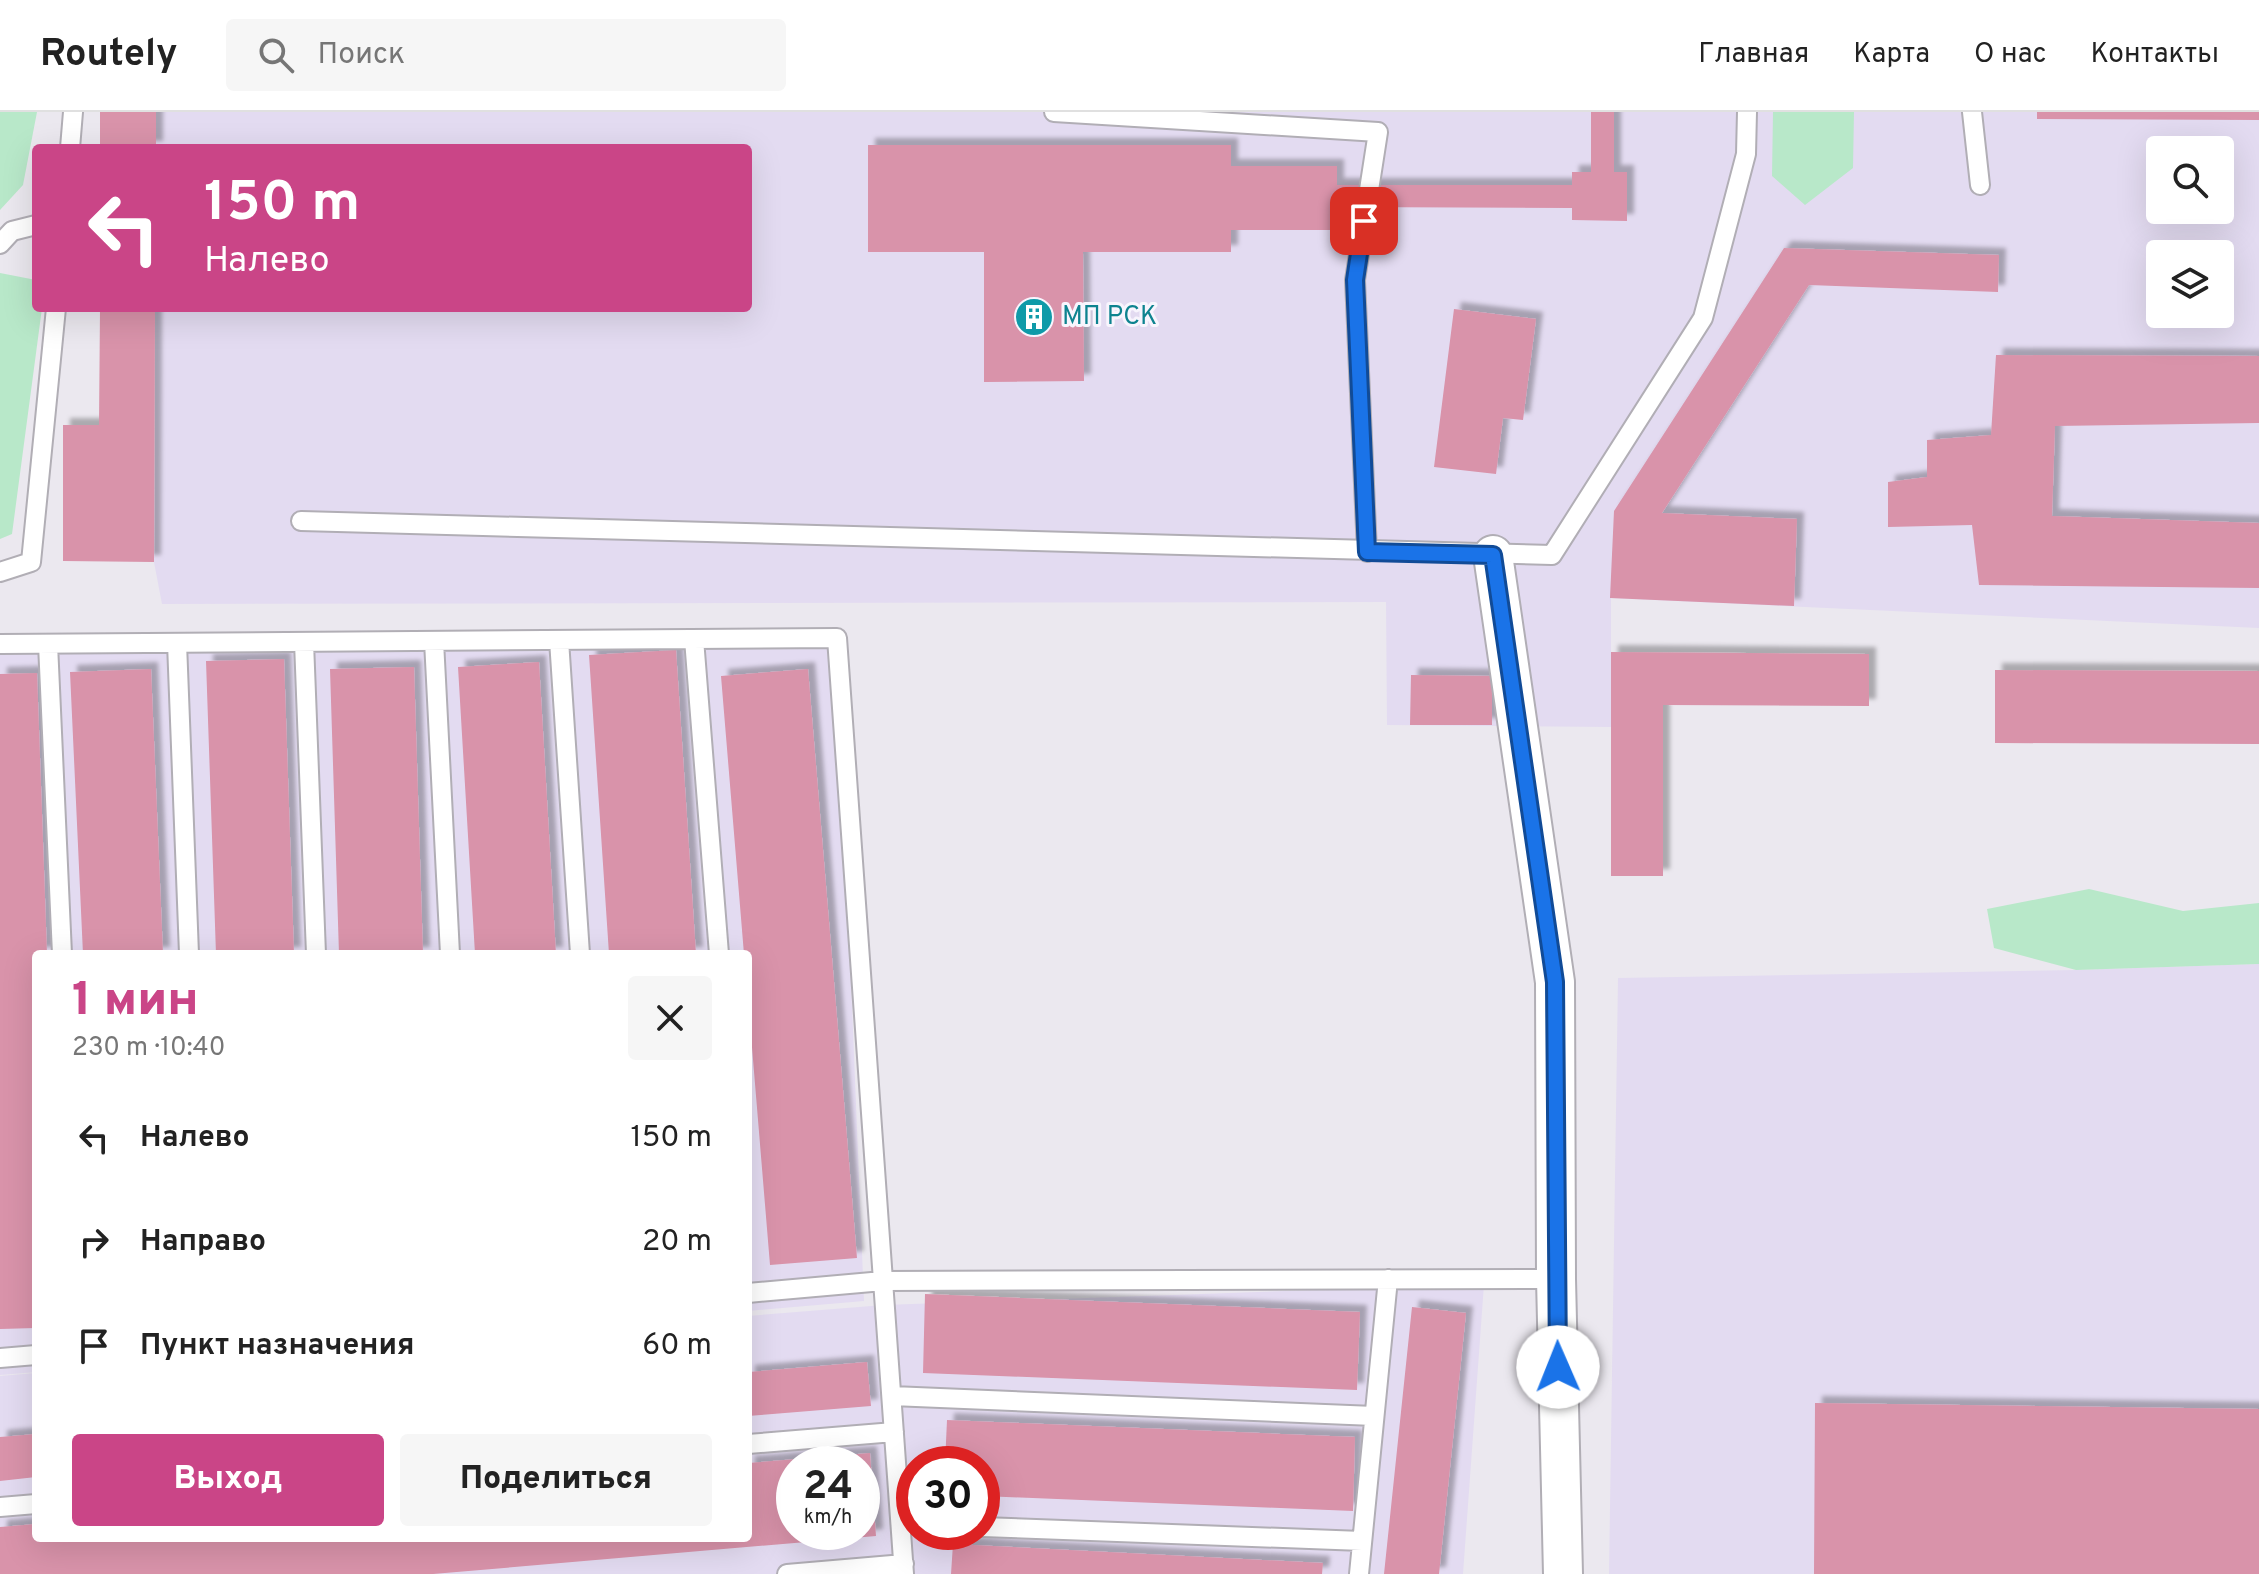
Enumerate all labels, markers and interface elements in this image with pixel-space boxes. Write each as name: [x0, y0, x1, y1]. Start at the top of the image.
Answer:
search box: [226, 19, 786, 91]
text: Routely: [40, 31, 178, 80]
icon: search: [254, 33, 298, 77]
text: Поиск: [318, 37, 405, 74]
text: Главная: [1698, 37, 1809, 73]
text: Карта: [1853, 37, 1930, 73]
text: О нас: [1974, 37, 2047, 73]
text: Контакты: [2091, 37, 2219, 73]
map controls: [2146, 136, 2234, 328]
button: search: [2146, 136, 2234, 224]
text: 150 m: [204, 170, 360, 240]
icon: left: [72, 176, 176, 280]
pin: [1330, 187, 1398, 255]
icon: arrive: [1342, 199, 1386, 243]
text: Налево: [204, 239, 330, 285]
button: layers: [2146, 240, 2234, 328]
building icon: МП РСК: [1013, 296, 1055, 338]
place label: МП РСК: [1062, 301, 1157, 334]
text: 1 мин: [72, 972, 199, 1032]
button: close: [628, 976, 712, 1060]
text: 230 m · 10:40: [72, 1032, 225, 1065]
icon: left: [72, 1116, 116, 1160]
text: Налево: [140, 1120, 249, 1157]
text: 150 m: [631, 1120, 712, 1157]
icon: right: [72, 1220, 116, 1264]
text: Направо: [140, 1224, 266, 1261]
text: 20 m: [642, 1224, 712, 1261]
icon: arrive: [72, 1324, 116, 1368]
position arrow: [1516, 1325, 1600, 1409]
text: Пункт назначения: [140, 1328, 414, 1365]
text: 60 m: [642, 1328, 712, 1365]
button: Выход: [72, 1434, 384, 1526]
button: Поделиться: [400, 1434, 712, 1526]
speed limit sign: 30: [896, 1446, 1000, 1550]
text: 24: [803, 1463, 853, 1513]
text: km/h: [804, 1505, 852, 1531]

